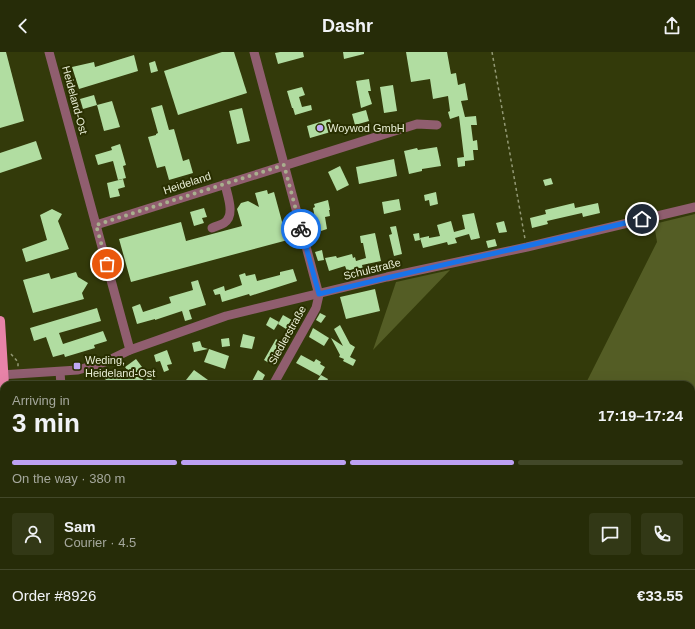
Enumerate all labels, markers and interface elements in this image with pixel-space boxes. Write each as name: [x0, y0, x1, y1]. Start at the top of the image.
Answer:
icon: back: [12, 15, 34, 37]
icon: share: [661, 15, 683, 37]
text: Dashr: [322, 16, 373, 36]
street label: Heideland-Ost: [60, 64, 90, 136]
place label: Woywod GmbH: [328, 122, 405, 134]
marker: Woywod GmbH: [315, 123, 325, 133]
street label: Heideland: [162, 170, 212, 196]
pin: [625, 202, 659, 236]
icon: home: [631, 208, 653, 230]
courier: [281, 209, 321, 249]
icon: bike: [290, 218, 312, 240]
pin: [90, 247, 124, 281]
icon: bag: [96, 253, 118, 275]
street label: Schulstraße: [342, 256, 402, 282]
street label: Siedlerstraße: [266, 303, 308, 367]
place label: Weding, Heideland-Ost: [85, 354, 155, 379]
marker: Weding, Heideland-Ost: [72, 361, 82, 371]
text: Arriving in: [12, 393, 70, 408]
text: 17:19–17:24: [598, 407, 683, 424]
text: 3 min: [12, 408, 80, 438]
text: On the way · 380 m: [12, 471, 125, 486]
button: person: [12, 513, 54, 555]
button: chat: [589, 513, 631, 555]
button: phone: [641, 513, 683, 555]
text: Sam: [64, 518, 96, 535]
text: Courier · 4.5: [64, 535, 136, 550]
text: Order #8926: [12, 587, 96, 604]
text: €33.55: [637, 587, 683, 604]

